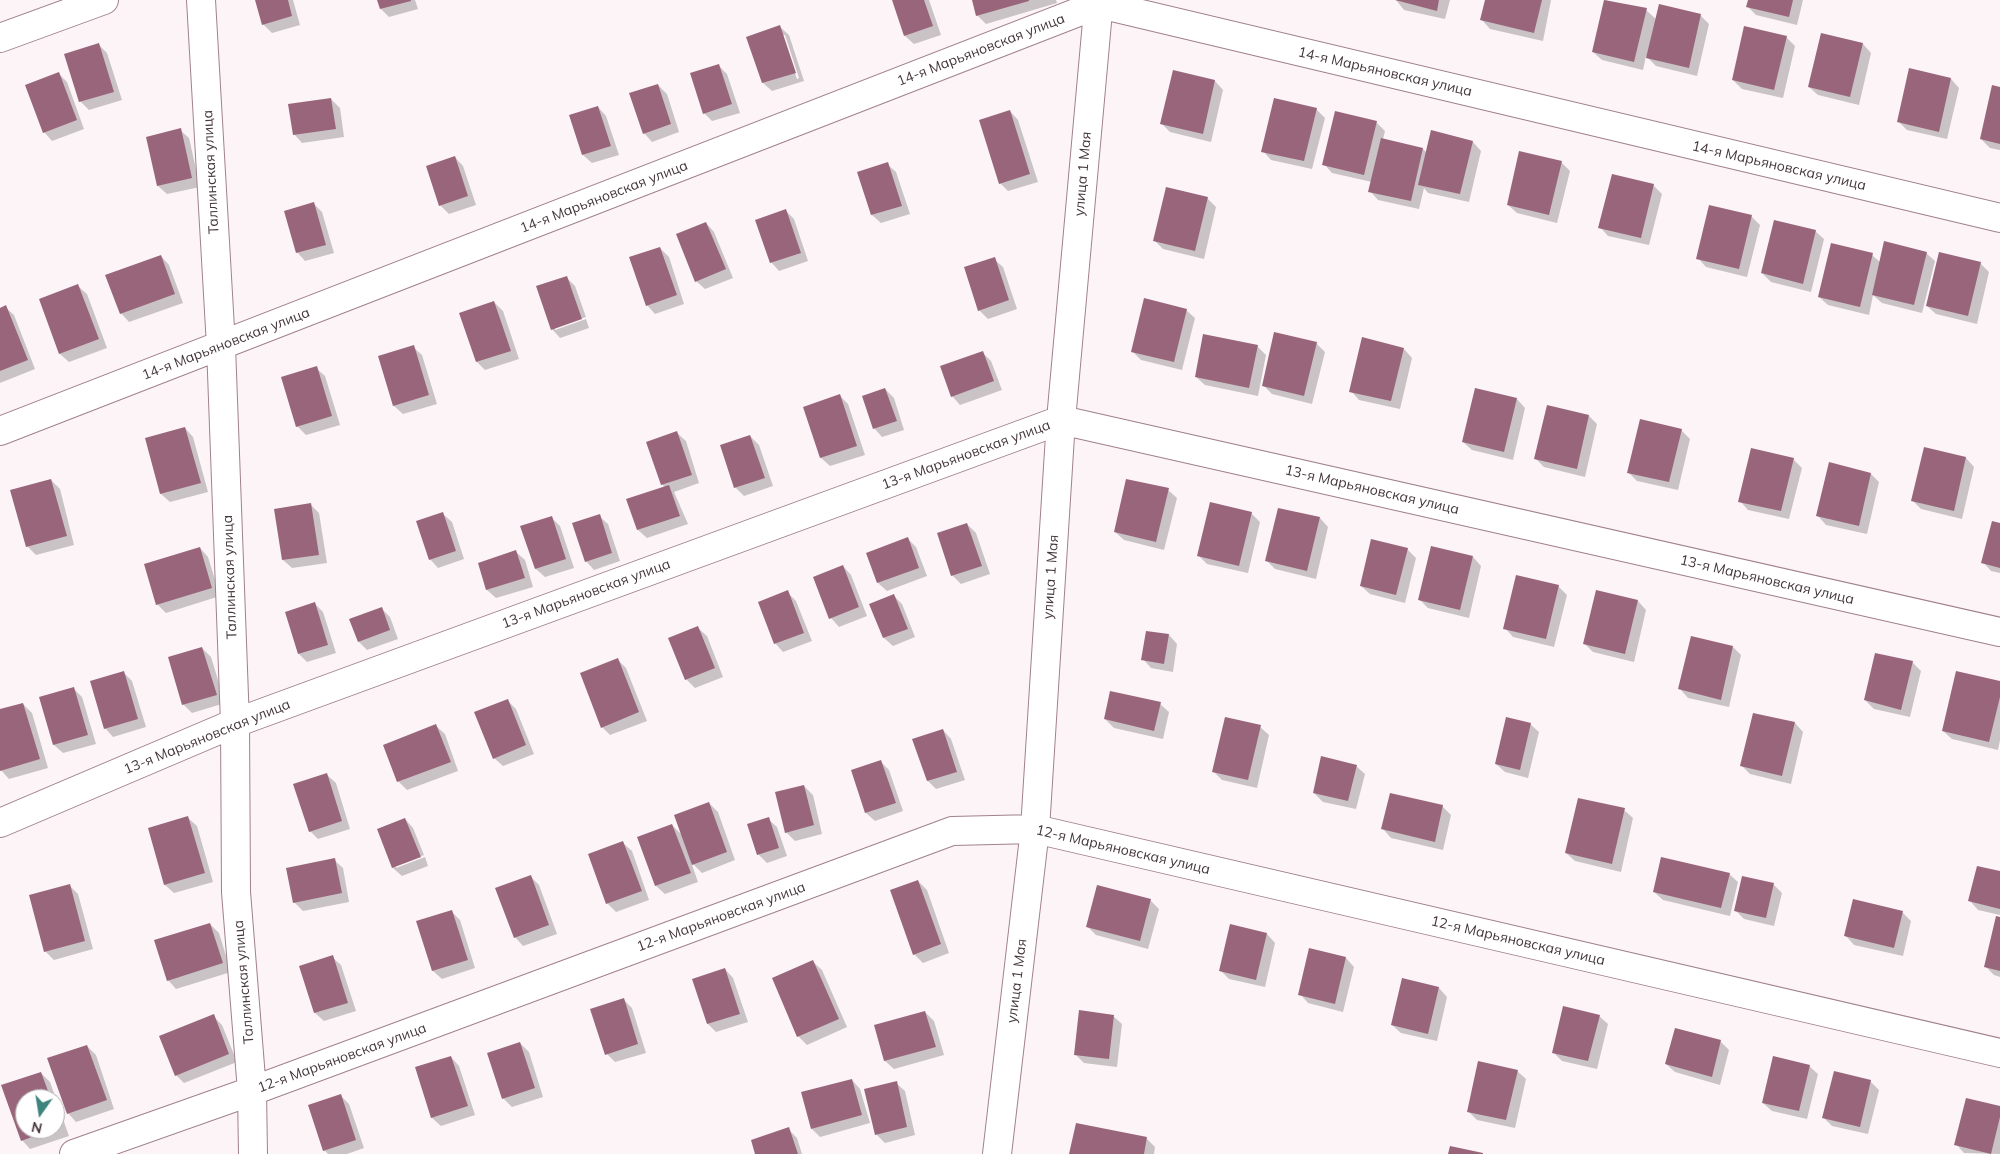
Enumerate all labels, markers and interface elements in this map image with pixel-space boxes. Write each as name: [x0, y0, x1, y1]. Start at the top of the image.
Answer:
street label: 14-я Марьяновская улица: [895, 10, 1067, 90]
street label: 14-я Марьяновская улица: [1296, 44, 1474, 100]
street label: Таллинская улица: [199, 109, 223, 235]
street label: улица 1 Мая: [1071, 131, 1095, 217]
street label: 14-я Марьяновская улица: [1690, 138, 1868, 194]
street label: 14-я Марьяновская улица: [518, 157, 690, 237]
street label: 14-я Марьяновская улица: [140, 304, 312, 384]
street label: 13-я Марьяновская улица: [879, 417, 1053, 493]
street label: 13-я Марьяновская улица: [1283, 462, 1461, 518]
street label: Таллинская улица: [219, 515, 241, 639]
street label: улица 1 Мая: [1040, 534, 1062, 620]
street label: 13-я Марьяновская улица: [1678, 552, 1856, 608]
street label: 13-я Марьяновская улица: [499, 556, 673, 632]
street label: 13-я Марьяновская улица: [121, 696, 293, 778]
street label: 12-я Марьяновская улица: [1034, 822, 1212, 878]
street label: 12-я Марьяновская улица: [634, 879, 808, 955]
street label: 12-я Марьяновская улица: [1429, 913, 1607, 969]
street label: Таллинская улица: [230, 919, 258, 1045]
street label: улица 1 Мая: [1003, 938, 1031, 1024]
street label: 12-я Марьяновская улица: [255, 1020, 429, 1096]
north arrow: [15, 1089, 65, 1139]
text: N: [30, 1118, 44, 1138]

